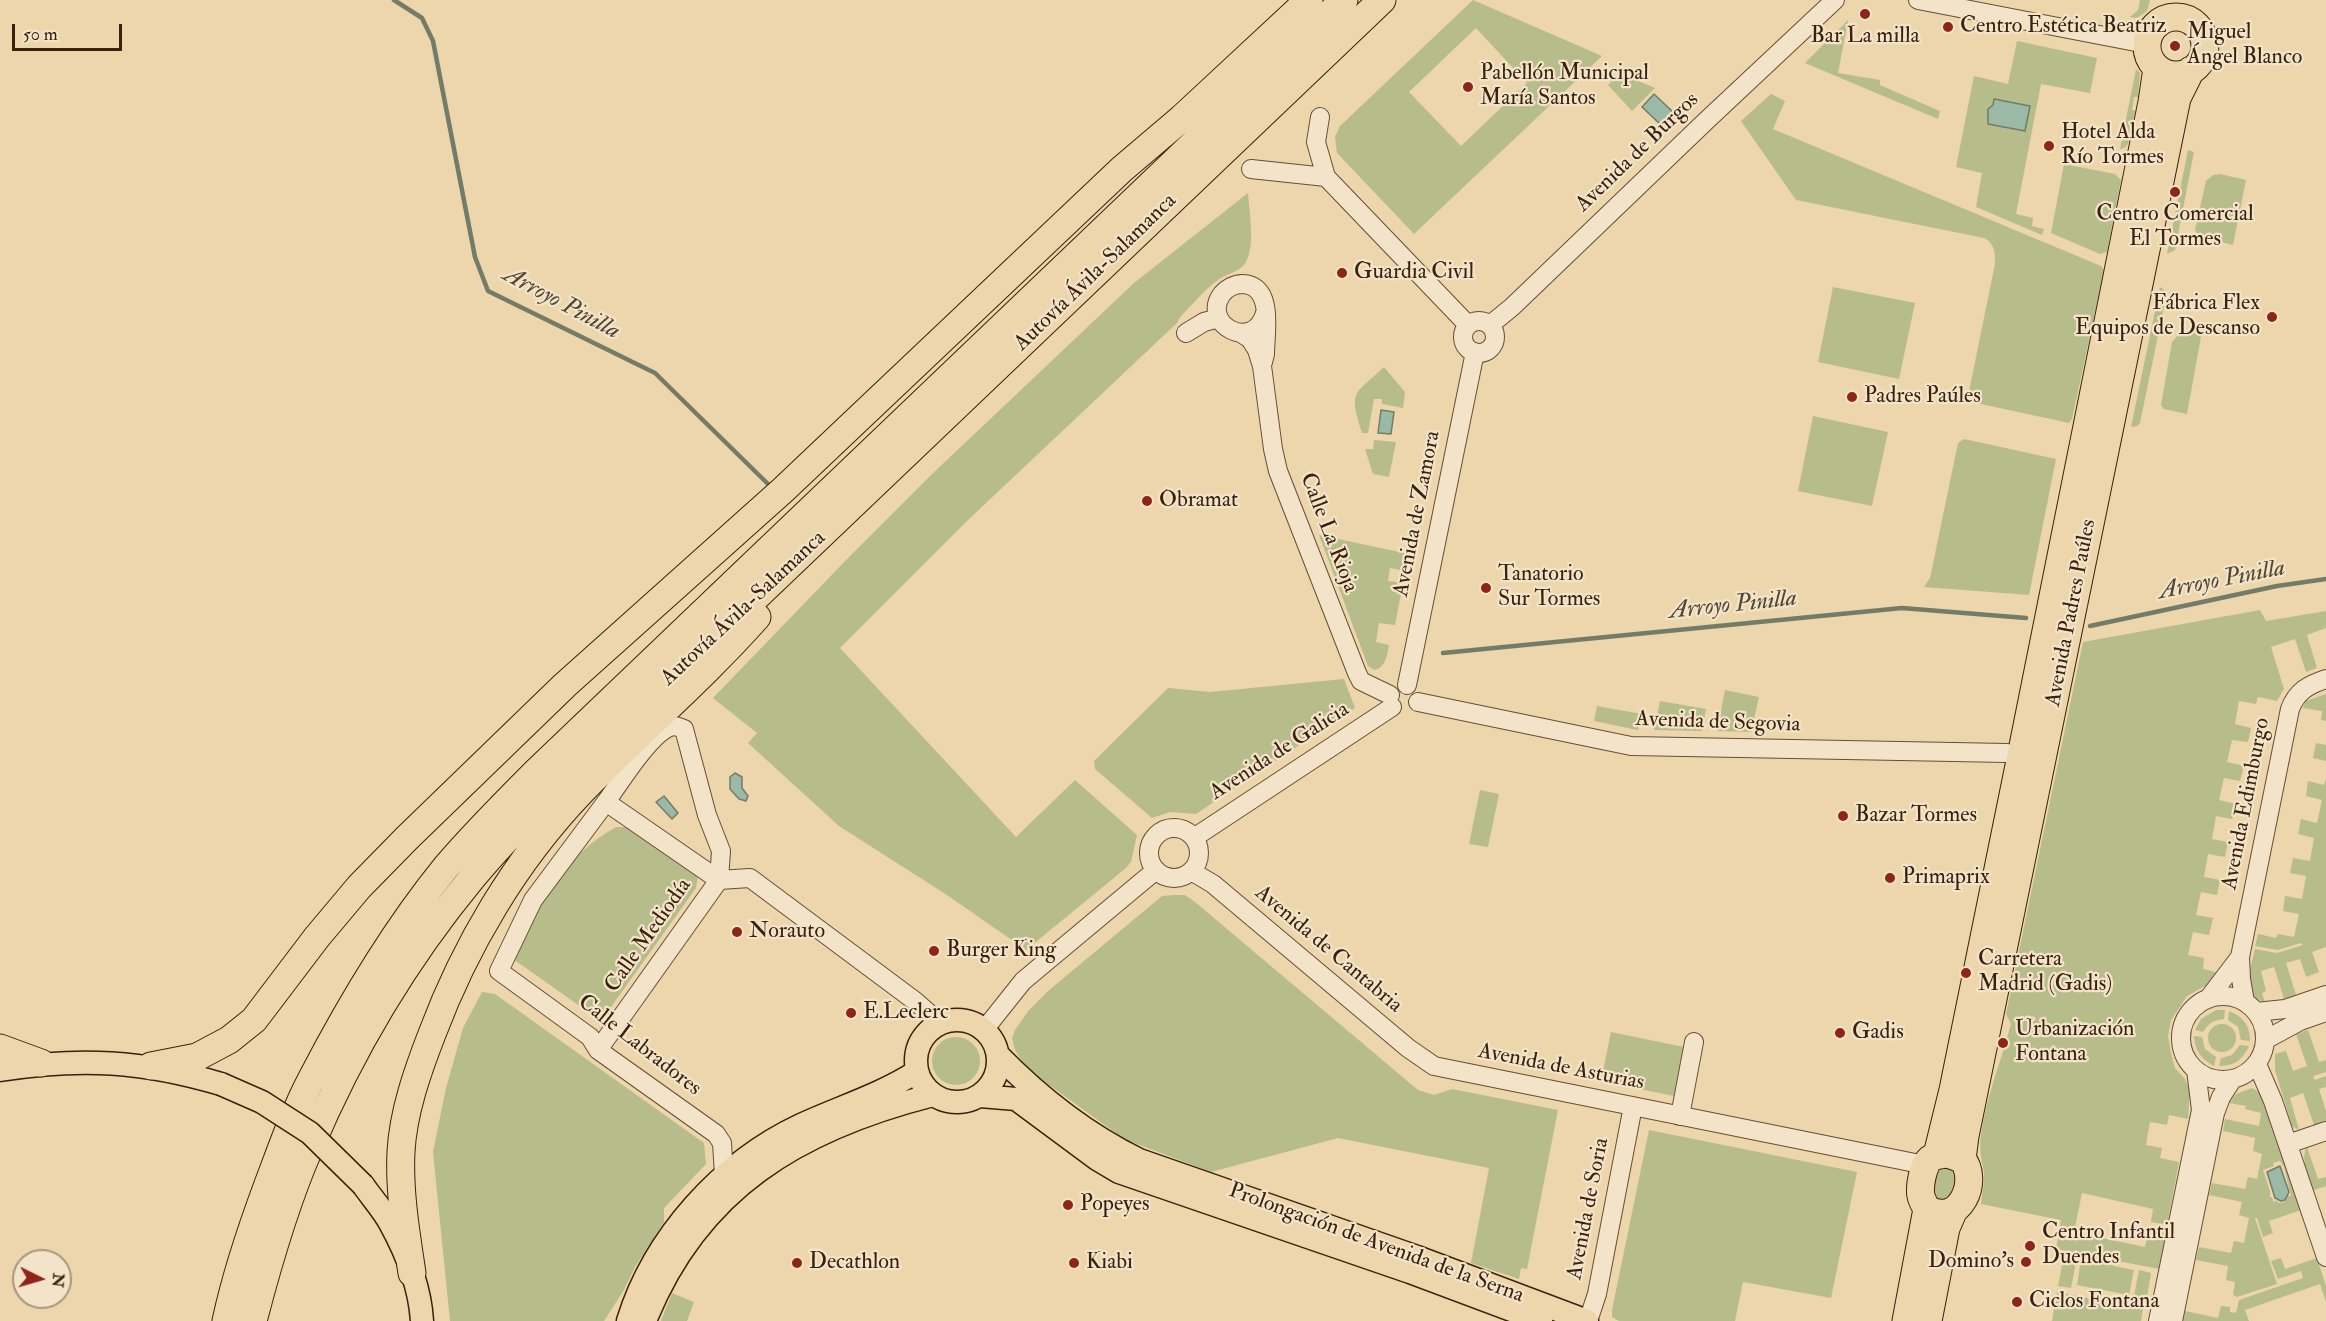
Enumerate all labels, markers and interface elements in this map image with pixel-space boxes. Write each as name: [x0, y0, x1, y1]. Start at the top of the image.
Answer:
marker: Bar La milla: [1858, 7, 1872, 21]
scale bar: [15, 12, 124, 50]
place label: Centro Estética Beatriz: [1960, 14, 2167, 40]
marker: Centro Estética Beatriz: [1941, 20, 1955, 34]
place label: Miguel Ángel Blanco: [2187, 20, 2302, 72]
text: 50 m: [23, 23, 58, 46]
place label: Bar La milla: [1810, 24, 1920, 50]
marker: Miguel Ángel Blanco: [2168, 39, 2182, 53]
place label: Pabellón Municipal María Santos: [1480, 61, 1649, 112]
marker: Pabellón Municipal María Santos: [1461, 80, 1475, 94]
street label: Avenida de Burgos: [1571, 88, 1705, 218]
place label: Hotel Alda Río Tormes: [2061, 120, 2164, 172]
marker: Hotel Alda Río Tormes: [2042, 139, 2056, 153]
marker: Centro Comercial El Tormes: [2168, 185, 2182, 199]
street label: Autovía Ávila-Salamanca: [1009, 189, 1183, 357]
place label: Centro Comercial El Tormes: [2096, 202, 2254, 254]
place label: Guardia Civil: [1354, 260, 1474, 286]
water label: Arroyo Pinilla: [498, 261, 624, 347]
marker: Guardia Civil: [1335, 266, 1349, 280]
place label: Fábrica Flex Equipos de Descanso: [2075, 291, 2260, 342]
marker: Fábrica Flex Equipos de Descanso: [2265, 310, 2279, 324]
place label: Padres Paúles: [1864, 384, 1981, 410]
marker: Padres Paúles: [1845, 390, 1859, 404]
street label: Avenida de Zamora: [1389, 429, 1447, 599]
street label: Calle La Rioja: [1293, 469, 1363, 597]
place label: Obramat: [1159, 488, 1238, 514]
marker: Obramat: [1140, 494, 1154, 508]
street label: Avenida Padres Paúles: [2041, 517, 2103, 709]
street label: Autovía Ávila-Salamanca: [656, 526, 832, 692]
water label: Arroyo Pinilla: [2156, 555, 2288, 607]
place label: Tanatorio Sur Tormes: [1498, 562, 1600, 614]
marker: Tanatorio Sur Tormes: [1479, 581, 1493, 595]
water label: Arroyo Pinilla: [1668, 585, 1798, 627]
street label: Avenida de Galicia: [1205, 697, 1355, 807]
street label: Avenida de Segovia: [1635, 707, 1801, 739]
street label: Avenida Edimburgo: [2217, 716, 2277, 892]
place label: Bazar Tormes: [1855, 803, 1977, 829]
marker: Bazar Tormes: [1836, 809, 1850, 823]
place label: Primaprix: [1902, 865, 1990, 891]
marker: Primaprix: [1883, 871, 1897, 885]
street label: Calle Mediodía: [600, 874, 698, 998]
street label: Avenida de Cantabria: [1249, 881, 1407, 1019]
place label: Norauto: [749, 919, 825, 945]
marker: Norauto: [730, 925, 744, 939]
place label: Burger King: [946, 938, 1056, 964]
marker: Burger King: [927, 944, 941, 958]
place label: Carretera Madrid (Gadis): [1978, 947, 2112, 998]
marker: Carretera Madrid (Gadis): [1959, 966, 1973, 980]
street label: Calle Labradores: [572, 990, 706, 1102]
place label: E.Leclerc: [863, 1000, 949, 1026]
marker: E.Leclerc: [844, 1006, 858, 1020]
place label: Urbanización Fontana: [2015, 1017, 2134, 1068]
place label: Gadis: [1852, 1020, 1904, 1046]
marker: Gadis: [1833, 1026, 1847, 1040]
marker: Urbanización Fontana: [1996, 1036, 2010, 1050]
street label: Avenida de Asturias: [1476, 1039, 1646, 1097]
street label: Avenida de Soria: [1562, 1136, 1616, 1282]
street label: Prolongación de Avenida de la Serna: [1225, 1178, 1527, 1310]
place label: Popeyes: [1080, 1192, 1149, 1218]
marker: Popeyes: [1061, 1198, 1075, 1212]
place label: Centro Infantil Duendes: [2042, 1220, 2175, 1272]
marker: Centro Infantil Duendes: [2023, 1239, 2037, 1253]
north arrow: [12, 1249, 72, 1309]
place label: Domino's: [1928, 1249, 2014, 1275]
place label: Decathlon: [809, 1250, 900, 1276]
place label: Kiabi: [1086, 1250, 1133, 1276]
marker: Domino's: [2019, 1255, 2033, 1269]
marker: Decathlon: [790, 1256, 804, 1270]
marker: Kiabi: [1067, 1256, 1081, 1270]
text: N: [47, 1272, 69, 1288]
place label: Ciclos Fontana: [2029, 1289, 2159, 1315]
marker: Ciclos Fontana: [2010, 1295, 2024, 1309]

